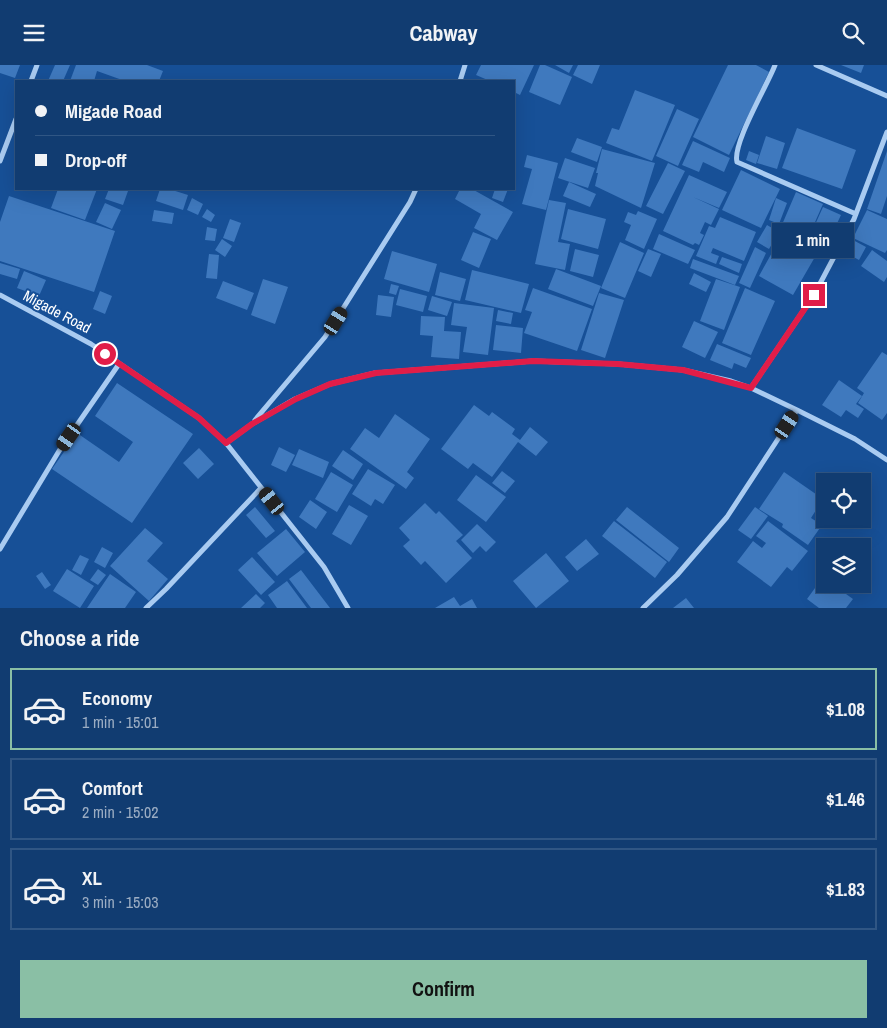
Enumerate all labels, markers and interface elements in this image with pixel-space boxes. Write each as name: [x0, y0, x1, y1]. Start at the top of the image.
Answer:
text: Cabway: [409, 18, 478, 48]
icon: menu: [20, 19, 48, 47]
icon: search: [839, 19, 867, 47]
text: Migade Road: [65, 98, 162, 124]
text: Drop-off: [65, 147, 126, 173]
callout: 1 min: [773, 223, 855, 257]
text: 1 min: [796, 229, 830, 251]
route end: [803, 284, 825, 306]
street label: Migade Road: [20, 285, 95, 338]
car: [321, 304, 350, 338]
route start: [94, 343, 116, 365]
car: [772, 408, 801, 442]
car: [54, 420, 83, 454]
map controls: [816, 473, 871, 593]
button: locate: [816, 473, 871, 528]
car: [256, 485, 287, 517]
button: layers: [816, 538, 871, 593]
text: Choose a ride: [20, 623, 139, 653]
text: Economy: [82, 685, 152, 711]
icon: car: [22, 687, 67, 732]
text: $1.08: [826, 696, 865, 722]
text: 1 min · 15:01: [82, 711, 159, 733]
text: Comfort: [82, 775, 143, 801]
icon: car: [22, 777, 67, 822]
text: $1.46: [826, 786, 865, 812]
text: 2 min · 15:02: [82, 801, 159, 823]
text: XL: [82, 865, 102, 891]
icon: car: [22, 867, 67, 912]
text: $1.83: [826, 876, 865, 902]
text: 3 min · 15:03: [82, 891, 159, 913]
button: Confirm: [20, 960, 867, 1018]

